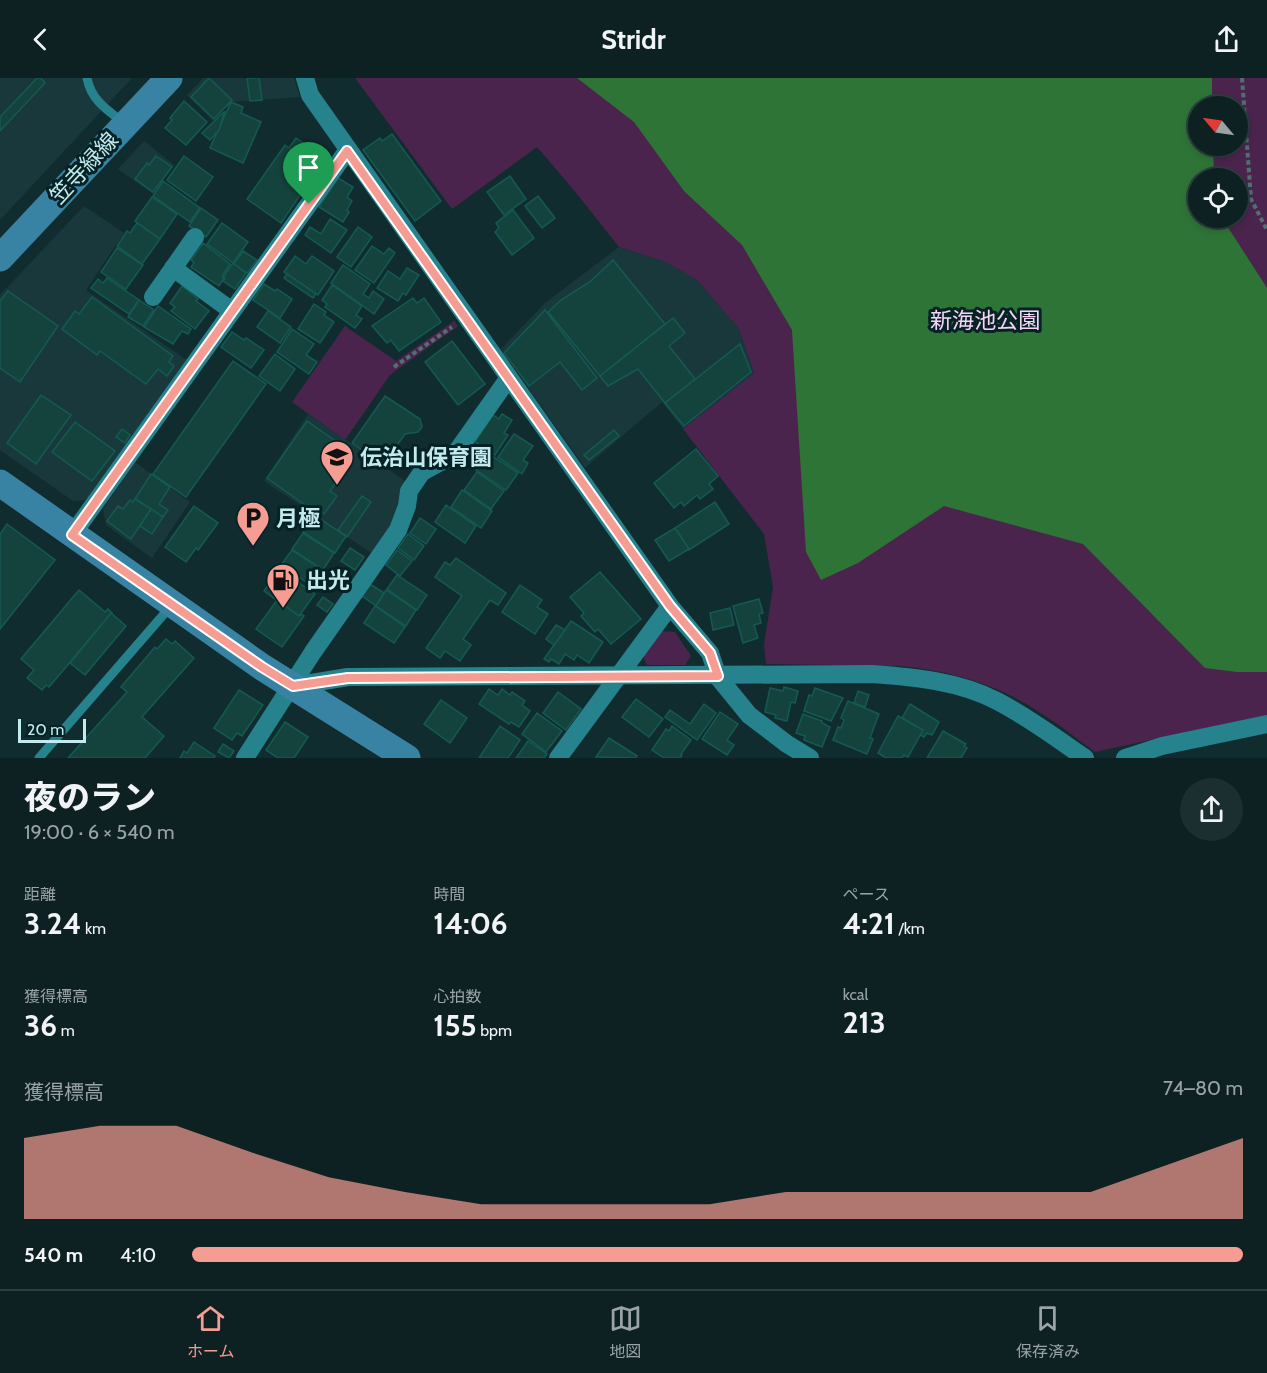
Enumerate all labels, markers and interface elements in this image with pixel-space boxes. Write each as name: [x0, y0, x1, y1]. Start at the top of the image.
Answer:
icon: back: [24, 23, 57, 56]
text: Stridr: [601, 23, 666, 56]
icon: share: [1210, 23, 1243, 56]
north arrow: [1188, 96, 1248, 156]
map controls: [1188, 96, 1248, 228]
street label: 笠寺緑線: [44, 127, 124, 209]
pin: [283, 142, 334, 204]
icon: arrive: [292, 151, 325, 184]
button: locate: [1188, 168, 1248, 228]
park label: 新海池公園: [930, 307, 1040, 334]
school or university icon: 伝治山保育園: [319, 439, 355, 486]
place label: 伝治山保育園: [360, 444, 492, 471]
parking icon: 月極: [235, 500, 271, 547]
place label: 月極: [276, 505, 321, 532]
fuel station icon: 出光: [265, 562, 301, 609]
place label: 出光: [306, 567, 350, 594]
scale bar: [18, 716, 86, 744]
text: 20 m: [27, 720, 64, 739]
text: 夜のラン: [24, 777, 156, 817]
button: share: [1180, 778, 1243, 841]
text: 19:00 · 6 × 540 m: [24, 820, 175, 844]
text: 距離: [24, 885, 56, 904]
text: 時間: [433, 885, 465, 904]
text: ペース: [843, 885, 890, 904]
text: 3.24: [24, 905, 81, 942]
text: 14:06: [433, 905, 508, 942]
text: 4:21: [843, 905, 895, 942]
text: km: [81, 919, 106, 938]
text: /km: [895, 919, 925, 938]
text: kcal: [843, 985, 868, 1004]
text: 獲得標高: [24, 987, 88, 1006]
text: 心拍数: [433, 987, 481, 1006]
text: 213: [843, 1004, 886, 1041]
text: 36: [24, 1007, 57, 1044]
text: 155: [433, 1007, 477, 1044]
text: m: [57, 1021, 75, 1040]
text: bpm: [477, 1021, 512, 1040]
text: 74–80 m: [1163, 1076, 1243, 1100]
text: 獲得標高: [24, 1080, 104, 1104]
text: 540 m: [24, 1243, 83, 1267]
text: 4:10: [120, 1243, 156, 1267]
tab: ホーム: [187, 1302, 235, 1362]
tab: 地図: [609, 1302, 642, 1362]
tab: 保存済み: [1016, 1302, 1080, 1362]

